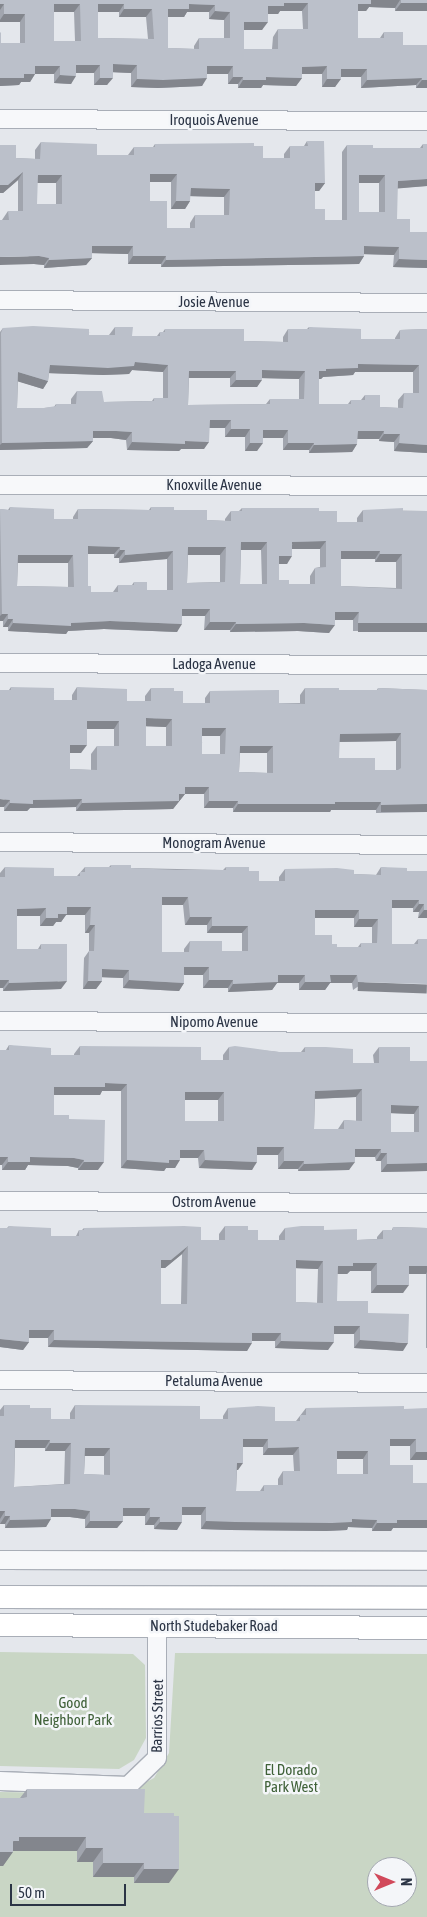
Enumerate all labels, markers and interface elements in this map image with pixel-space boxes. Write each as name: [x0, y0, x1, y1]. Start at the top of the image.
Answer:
street label: Iroquois Avenue: [169, 111, 259, 129]
street label: Josie Avenue: [179, 293, 249, 311]
street label: Knoxville Avenue: [166, 476, 262, 494]
street label: Ladoga Avenue: [172, 655, 256, 673]
street label: Monogram Avenue: [162, 834, 266, 852]
street label: Nipomo Avenue: [170, 1013, 258, 1031]
street label: Ostrom Avenue: [172, 1193, 256, 1211]
street label: Petaluma Avenue: [165, 1372, 263, 1390]
street label: North Studebaker Road: [150, 1617, 278, 1635]
street label: Barrios Street: [147, 1679, 167, 1753]
park label: Good Neighbor Park: [34, 1693, 112, 1728]
park label: El Dorado Park West: [264, 1760, 318, 1795]
north arrow: [367, 1857, 417, 1907]
scale bar: [12, 1874, 129, 1906]
text: N: [398, 1878, 414, 1886]
text: 50 m: [18, 1884, 45, 1901]

